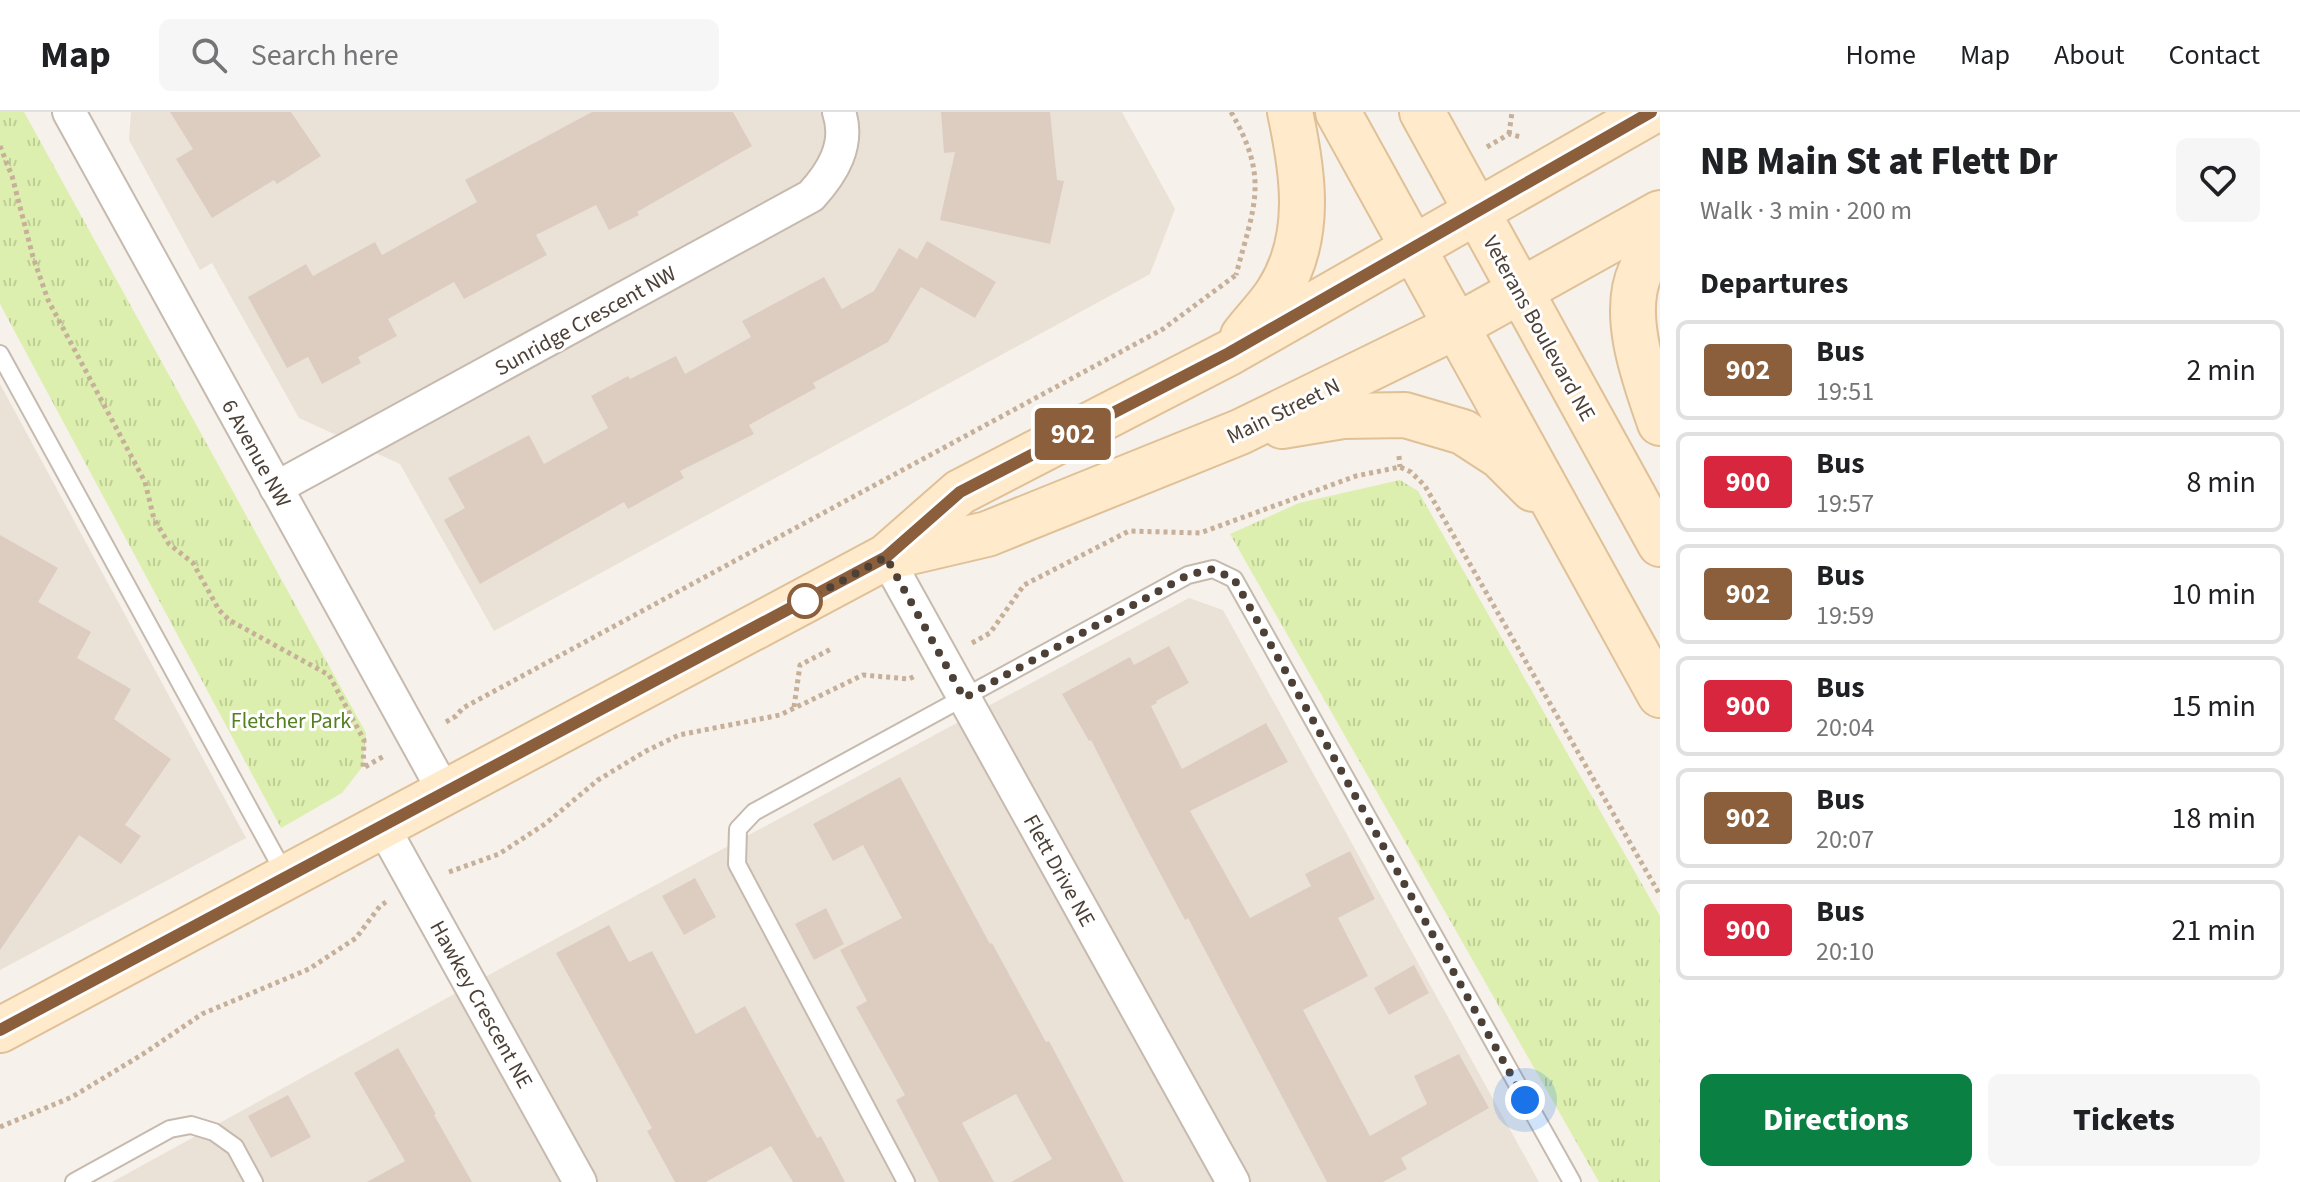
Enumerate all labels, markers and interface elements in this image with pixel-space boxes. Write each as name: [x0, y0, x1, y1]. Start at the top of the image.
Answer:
search box: [159, 19, 719, 91]
text: Map: [40, 28, 111, 82]
icon: search: [187, 33, 231, 77]
text: Search here: [251, 34, 399, 77]
text: Home: [1845, 35, 1916, 75]
text: Map: [1960, 35, 2010, 75]
text: About: [2054, 35, 2125, 75]
text: Contact: [2169, 35, 2260, 75]
text: NB Main St at Flett Dr: [1700, 135, 2057, 189]
button: heart: [2176, 138, 2260, 222]
text: Walk · 3 min · 200 m: [1700, 192, 1912, 229]
street label: Veterans Boulevard NE: [1475, 230, 1604, 427]
street label: Sunridge Crescent NW: [489, 258, 682, 384]
text: Departures: [1700, 262, 1848, 305]
text: Bus: [1816, 330, 1864, 373]
text: 2 min: [2186, 349, 2256, 392]
text: 902: [1726, 350, 1770, 390]
street label: Main Street N: [1221, 370, 1346, 452]
text: 19:51: [1816, 373, 1874, 410]
street label: 6 Avenue NW: [213, 394, 299, 513]
line badge: 902: [1027, 408, 1119, 460]
text: 902: [1051, 414, 1095, 454]
text: Bus: [1816, 442, 1864, 485]
text: 8 min: [2186, 461, 2256, 504]
text: 900: [1726, 462, 1770, 502]
text: 19:57: [1816, 485, 1874, 522]
text: Bus: [1816, 554, 1864, 597]
text: 10 min: [2172, 573, 2256, 616]
text: 902: [1726, 574, 1770, 614]
unlabelled marker: [788, 584, 822, 618]
text: 19:59: [1816, 597, 1874, 634]
text: Bus: [1816, 666, 1864, 709]
text: 15 min: [2172, 685, 2256, 728]
text: 900: [1726, 686, 1770, 726]
park label: Fletcher Park: [231, 705, 351, 737]
text: 20:04: [1816, 709, 1874, 746]
text: Bus: [1816, 778, 1864, 821]
text: 18 min: [2172, 797, 2256, 840]
text: 902: [1726, 798, 1770, 838]
street label: Flett Drive NE: [1015, 809, 1103, 932]
text: 20:07: [1816, 821, 1874, 858]
text: Bus: [1816, 890, 1864, 933]
text: 21 min: [2172, 909, 2256, 952]
text: 900: [1726, 910, 1770, 950]
street label: Hawkey Crescent NE: [422, 915, 541, 1094]
text: 20:10: [1816, 933, 1874, 970]
button: Directions: [1700, 1074, 1972, 1166]
button: Tickets: [1988, 1074, 2260, 1166]
your location: [1505, 1080, 1545, 1120]

